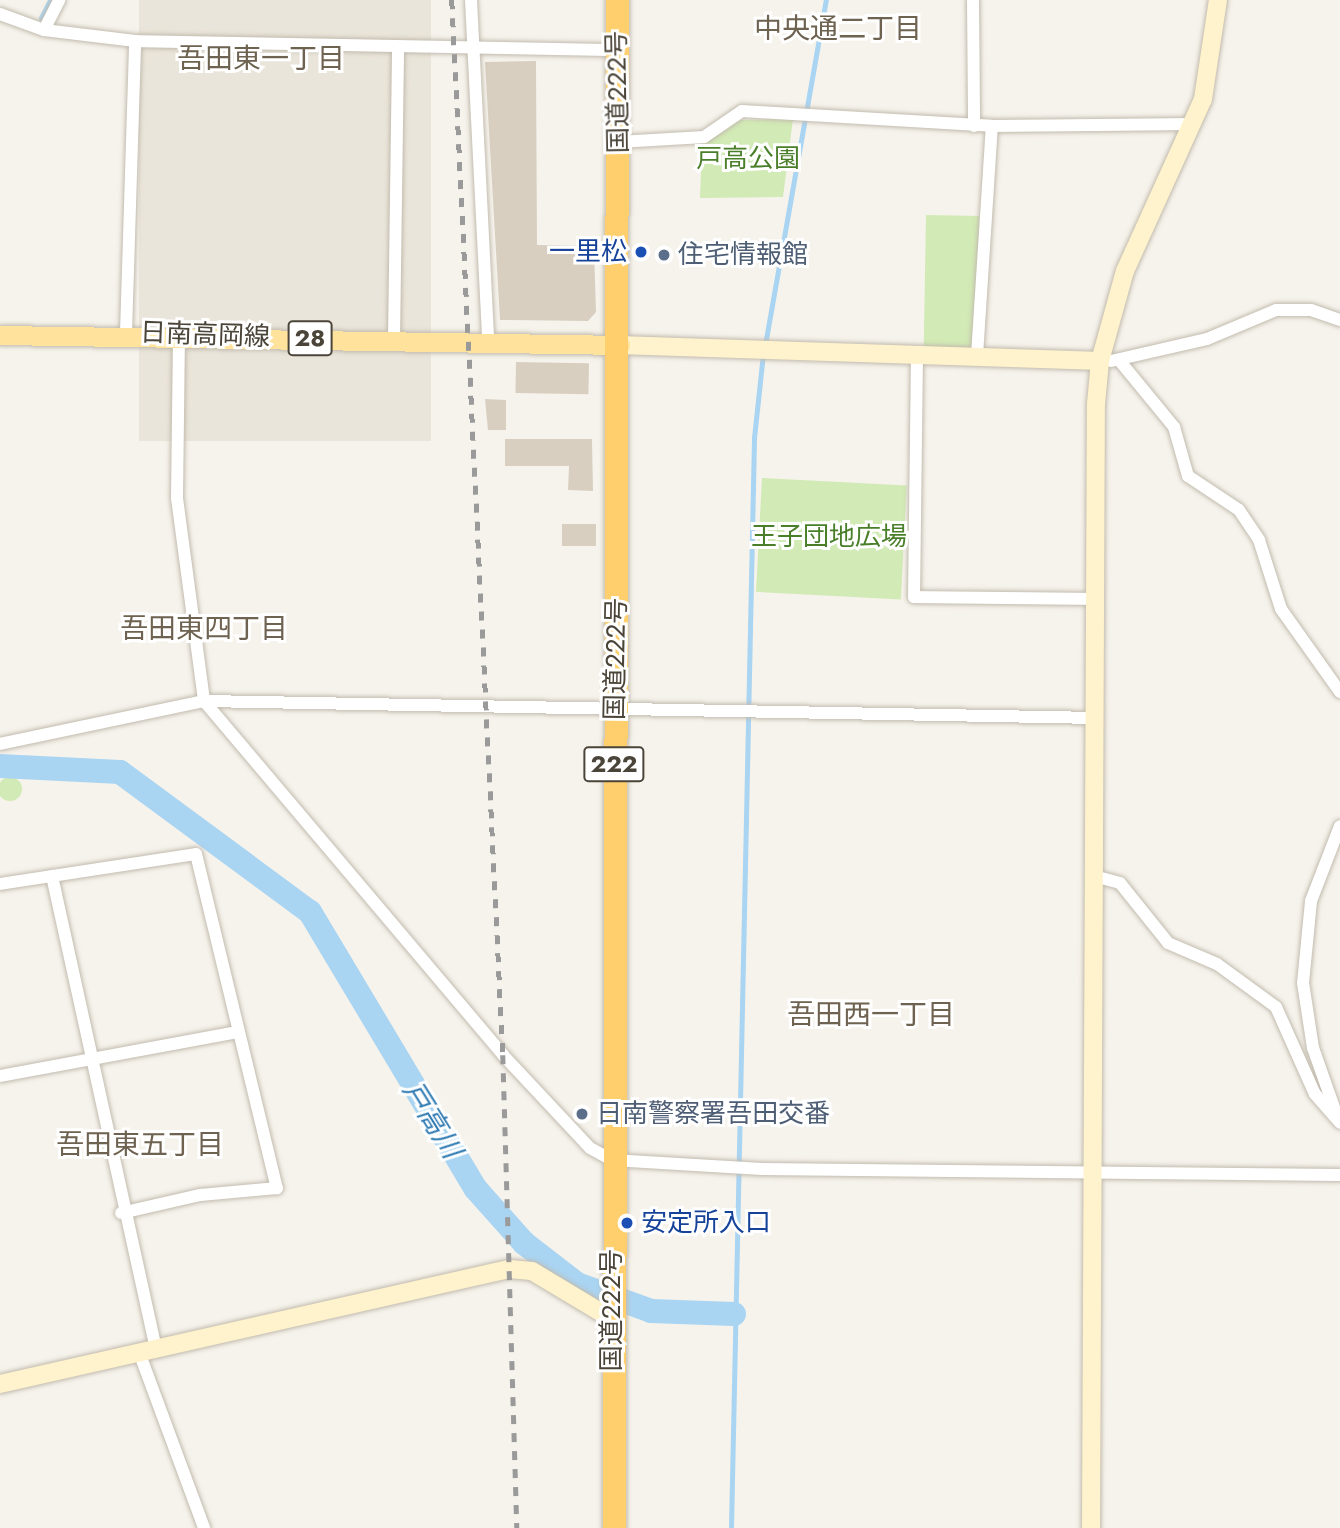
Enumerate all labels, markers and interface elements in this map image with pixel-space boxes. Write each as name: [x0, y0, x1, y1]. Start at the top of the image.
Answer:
district label: 中央通二丁目: [754, 12, 922, 46]
street label: 国道222号: [601, 31, 635, 153]
district label: 吾田東一丁目: [177, 42, 345, 76]
park label: 戸高公園: [696, 143, 800, 175]
place label: 一里松: [549, 236, 627, 268]
place label: 住宅情報館: [678, 239, 808, 271]
marker: 一里松: [633, 244, 649, 260]
marker: 住宅情報館: [656, 247, 672, 263]
street label: 日南高岡線: [139, 317, 271, 353]
road number: 28: [287, 318, 333, 358]
park label: 王子団地広場: [751, 521, 907, 553]
street label: 国道222号: [599, 598, 633, 720]
district label: 吾田東四丁目: [120, 612, 288, 646]
road number: 222: [582, 744, 646, 784]
district label: 吾田西一丁目: [787, 998, 955, 1032]
water label: 戸高川: [395, 1075, 469, 1165]
place label: 日南警察署吾田交番: [596, 1098, 830, 1130]
marker: 日南警察署吾田交番: [574, 1106, 590, 1122]
district label: 吾田東五丁目: [56, 1128, 224, 1162]
place label: 安定所入口: [641, 1207, 771, 1239]
marker: 安定所入口: [619, 1215, 635, 1231]
street label: 国道222号: [596, 1249, 628, 1371]

